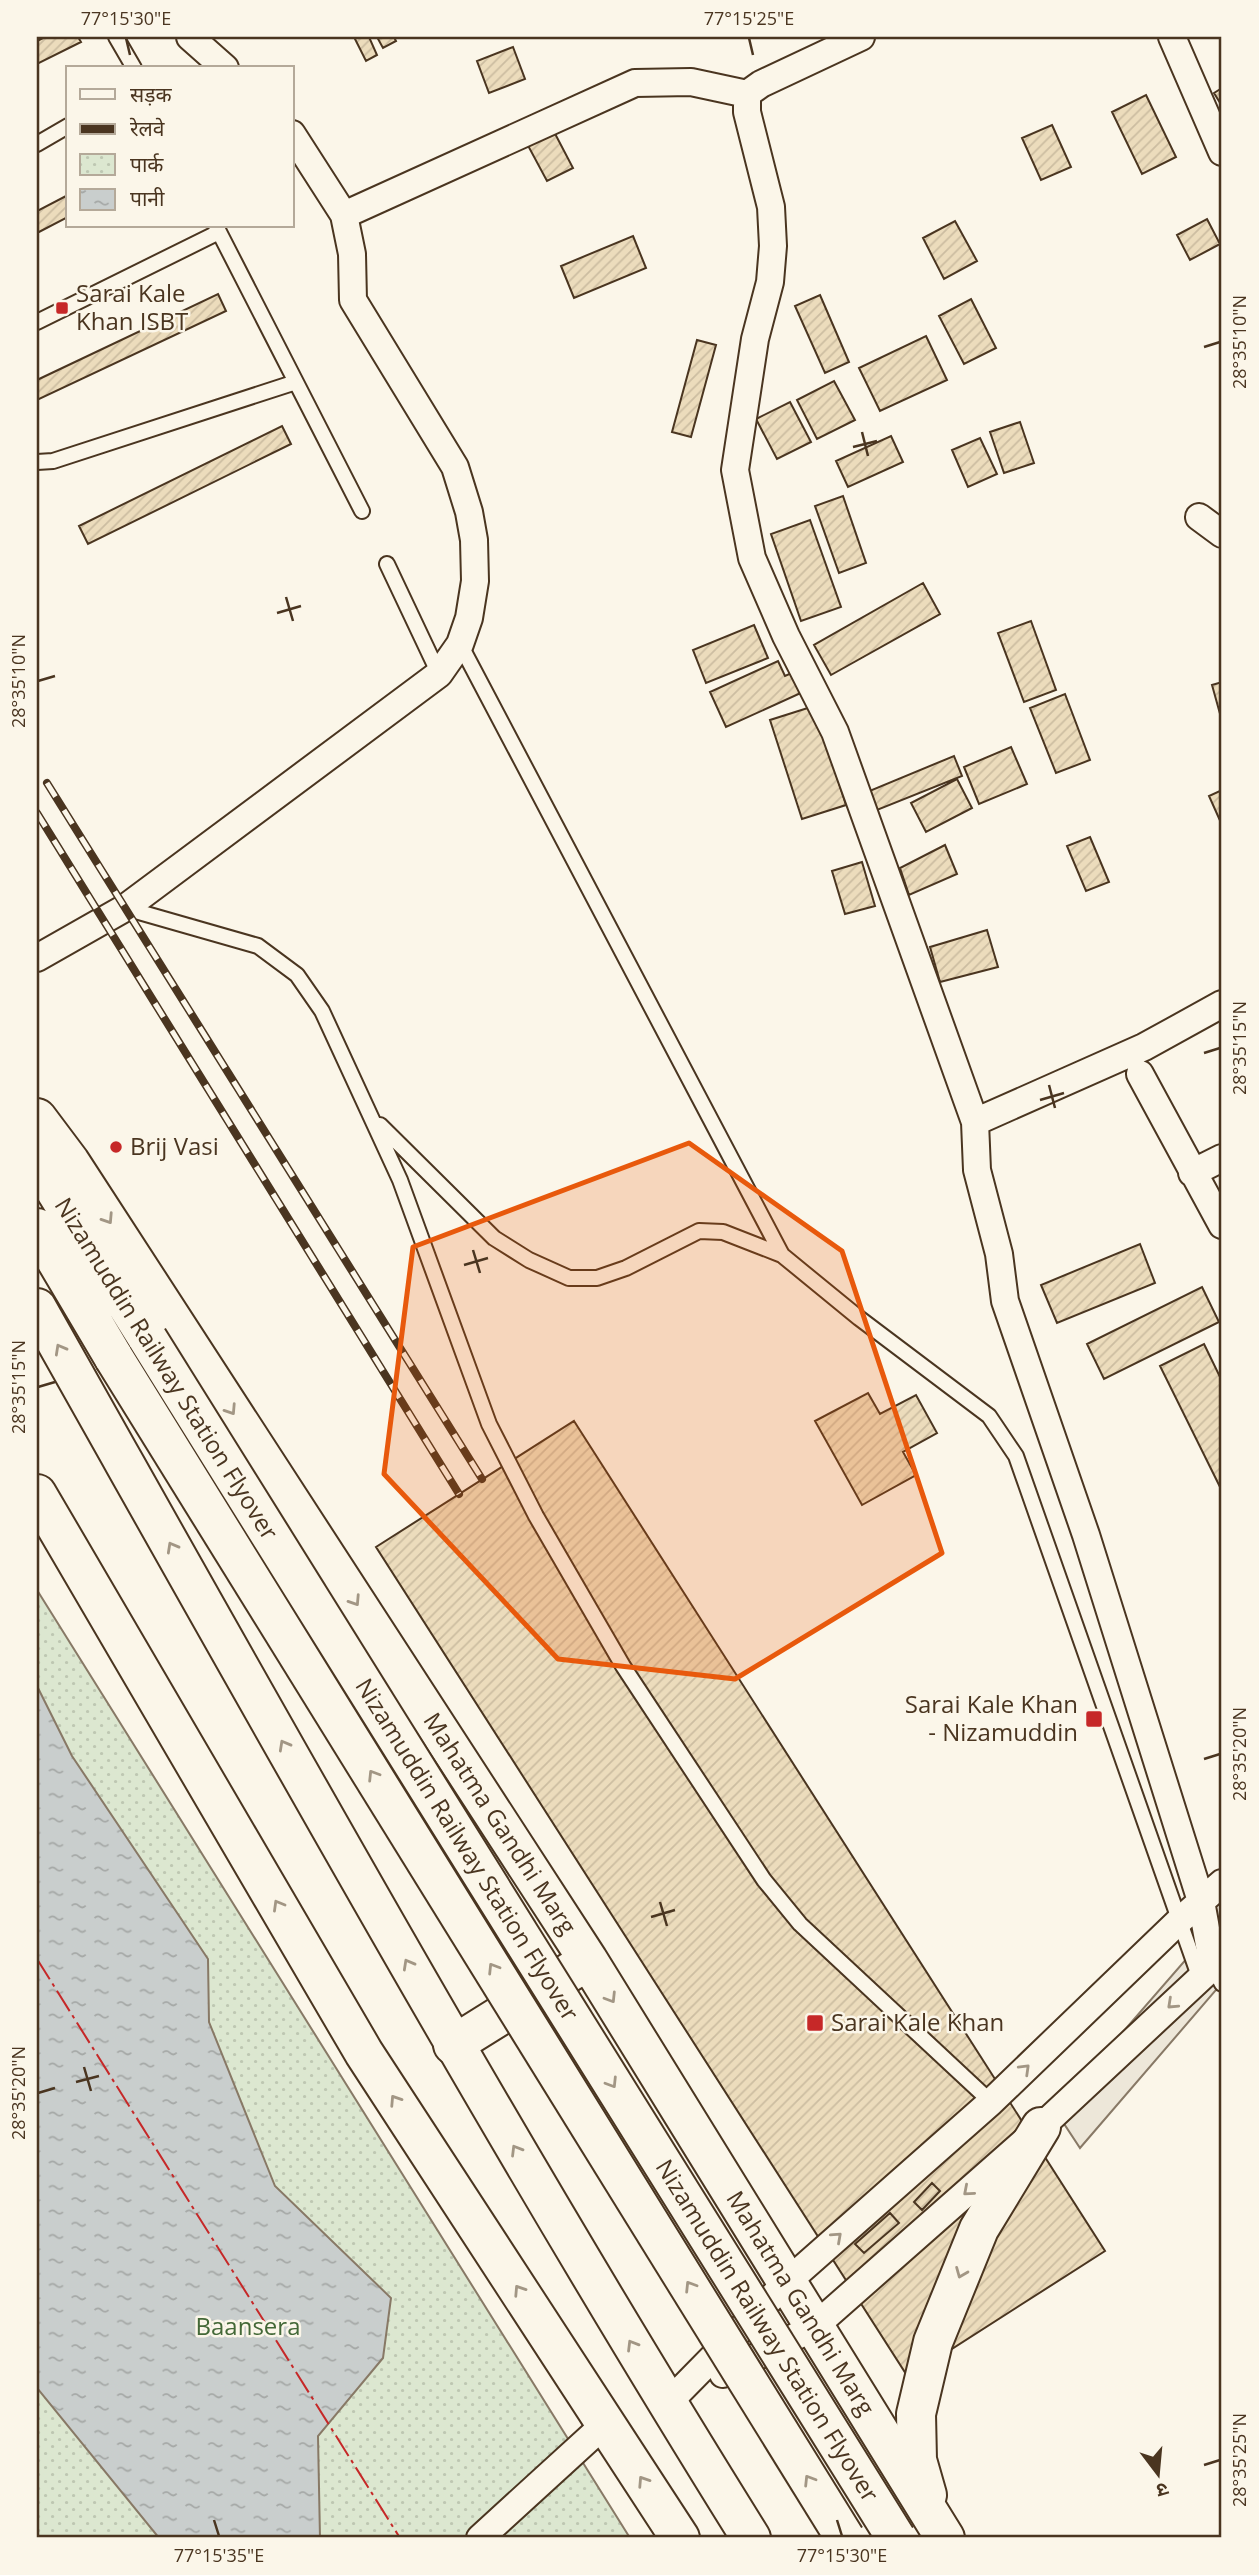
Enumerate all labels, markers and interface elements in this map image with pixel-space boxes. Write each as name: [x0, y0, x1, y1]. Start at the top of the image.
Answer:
text: 77°15'30"E: [81, 6, 171, 30]
text: 77°15'25"E: [704, 6, 794, 30]
legend: [66, 66, 294, 228]
text: सड़क: [130, 80, 172, 108]
text: रेलवे: [129, 114, 165, 142]
text: पार्क: [130, 150, 164, 178]
text: पानी: [130, 184, 165, 212]
place label: Sarai Kale Khan ISBT: [76, 276, 188, 337]
text: 28°35'10"N: [1227, 295, 1251, 389]
marker: Sarai Kale Khan ISBT: [54, 300, 70, 316]
text: 28°35'10"N: [6, 634, 30, 728]
text: 28°35'15"N: [1227, 1001, 1251, 1095]
place label: Brij Vasi: [130, 1129, 219, 1162]
marker: Brij Vasi: [108, 1139, 124, 1155]
street label: Nizamuddin Railway Station Flyover: [48, 1191, 287, 1546]
one-way arrow: [99, 1211, 112, 1224]
text: 28°35'15"N: [6, 1340, 30, 1434]
one-way arrow: [55, 1343, 68, 1356]
one-way arrow: [223, 1402, 236, 1415]
one-way arrow: [167, 1541, 180, 1554]
one-way arrow: [347, 1593, 360, 1606]
street label: Nizamuddin Railway Station Flyover: [349, 1671, 587, 2027]
place label: Sarai Kale Khan - Nizamuddin: [905, 1687, 1078, 1748]
street label: Mahatma Gandhi Marg: [417, 1706, 585, 1940]
text: 28°35'20"N: [1227, 1707, 1251, 1801]
marker: Sarai Kale Khan - Nizamuddin: [1084, 1709, 1104, 1729]
one-way arrow: [279, 1739, 292, 1752]
one-way arrow: [369, 1769, 382, 1782]
one-way arrow: [273, 1899, 286, 1912]
one-way arrow: [403, 1959, 416, 1971]
one-way arrow: [489, 1962, 502, 1975]
one-way arrow: [603, 1990, 616, 2003]
one-way arrow: [1167, 1996, 1180, 2008]
place label: Sarai Kale Khan: [831, 2005, 1004, 2038]
marker: Sarai Kale Khan: [805, 2013, 825, 2033]
text: 28°35'20"N: [6, 2046, 30, 2140]
one-way arrow: [1017, 2065, 1030, 2078]
one-way arrow: [604, 2076, 617, 2089]
one-way arrow: [390, 2094, 403, 2107]
one-way arrow: [511, 2144, 524, 2157]
street label: Nizamuddin Railway Station Flyover: [649, 2153, 887, 2508]
one-way arrow: [964, 2183, 977, 2195]
street label: Mahatma Gandhi Marg: [719, 2184, 883, 2421]
one-way arrow: [829, 2233, 842, 2246]
one-way arrow: [956, 2266, 970, 2278]
one-way arrow: [686, 2281, 699, 2294]
one-way arrow: [515, 2285, 527, 2298]
park label: Baansera: [196, 2309, 300, 2342]
one-way arrow: [627, 2340, 640, 2353]
text: 28°35'25"N: [1227, 2413, 1251, 2507]
north arrow: [1122, 2438, 1192, 2508]
one-way arrow: [639, 2475, 652, 2488]
one-way arrow: [805, 2475, 818, 2488]
text: उ: [1153, 2476, 1172, 2505]
text: 77°15'35"E: [174, 2543, 264, 2567]
text: 77°15'30"E: [797, 2543, 887, 2567]

